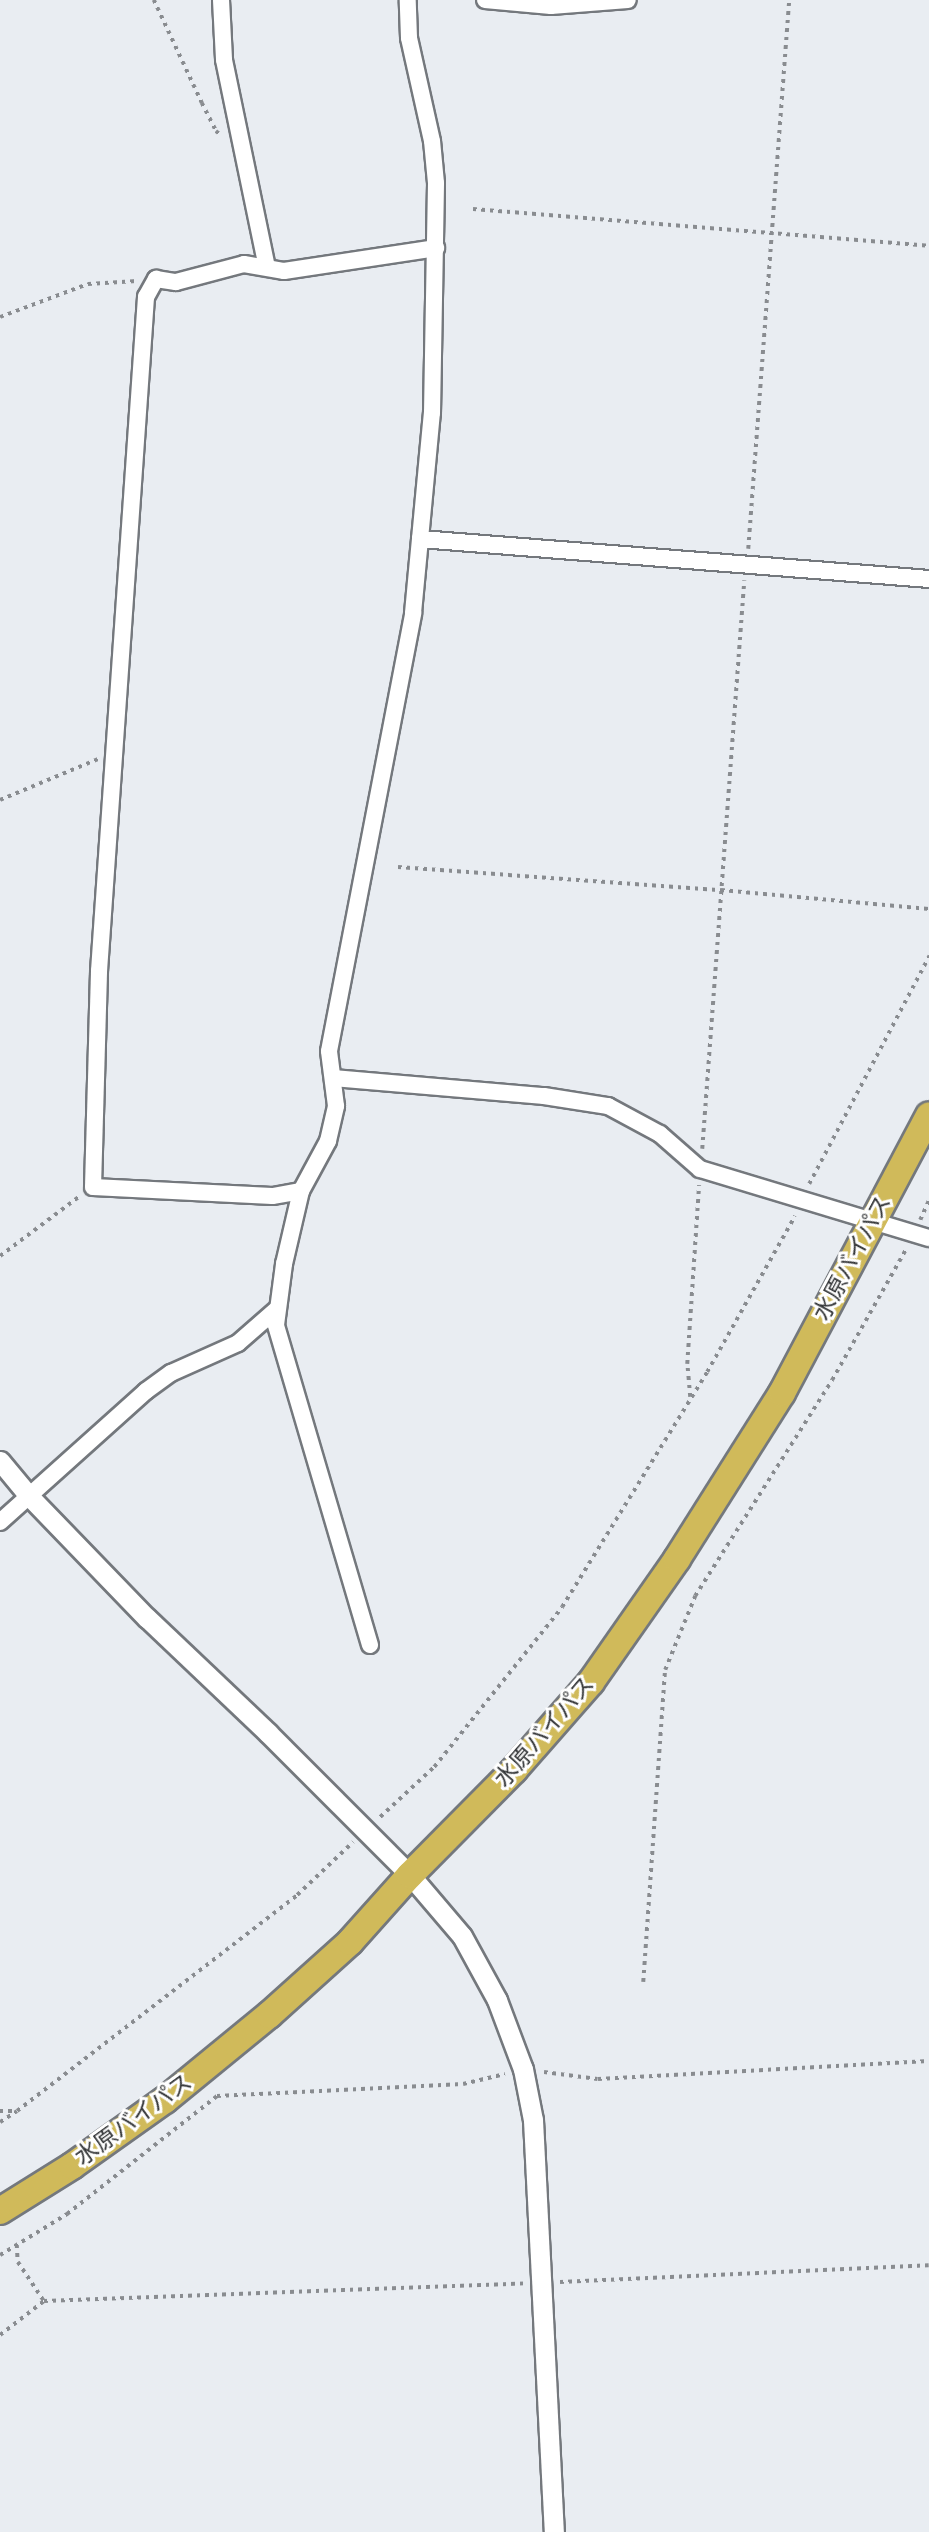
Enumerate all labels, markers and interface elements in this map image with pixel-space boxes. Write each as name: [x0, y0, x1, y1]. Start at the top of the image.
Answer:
street label: 水原バイパス: [808, 1191, 898, 1325]
street label: 水原バイパス: [489, 1671, 601, 1793]
street label: 水原バイパス: [70, 2068, 198, 2172]

